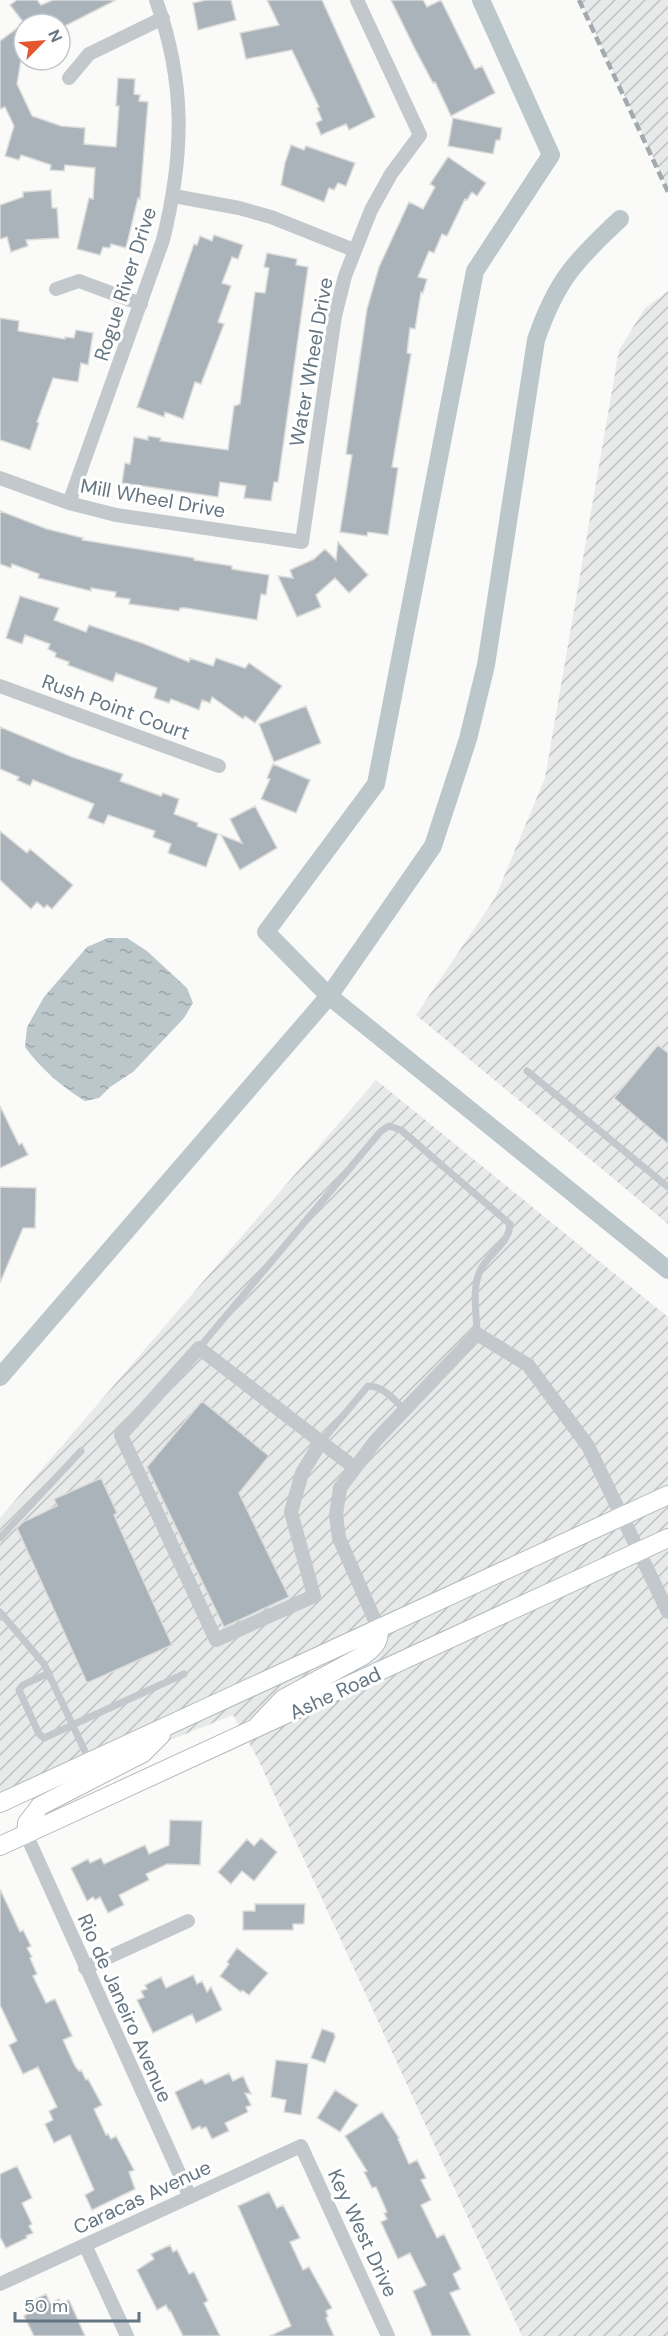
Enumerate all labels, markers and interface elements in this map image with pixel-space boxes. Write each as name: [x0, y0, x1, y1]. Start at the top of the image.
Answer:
north arrow: [12, 12, 72, 72]
text: N: [43, 26, 67, 46]
street label: Rogue River Drive: [88, 204, 162, 364]
street label: Water Wheel Drive: [283, 275, 339, 449]
street label: Mill Wheel Drive: [79, 472, 227, 524]
street label: Rush Point Court: [39, 668, 194, 746]
street label: Ashe Road: [285, 1660, 385, 1726]
street label: Rio de Janeiro Avenue: [72, 1910, 178, 2106]
street label: Caracas Avenue: [69, 2154, 215, 2240]
street label: Key West Drive: [322, 2165, 404, 2301]
scale bar: [15, 2285, 140, 2323]
text: 50 m: [24, 2294, 68, 2318]

